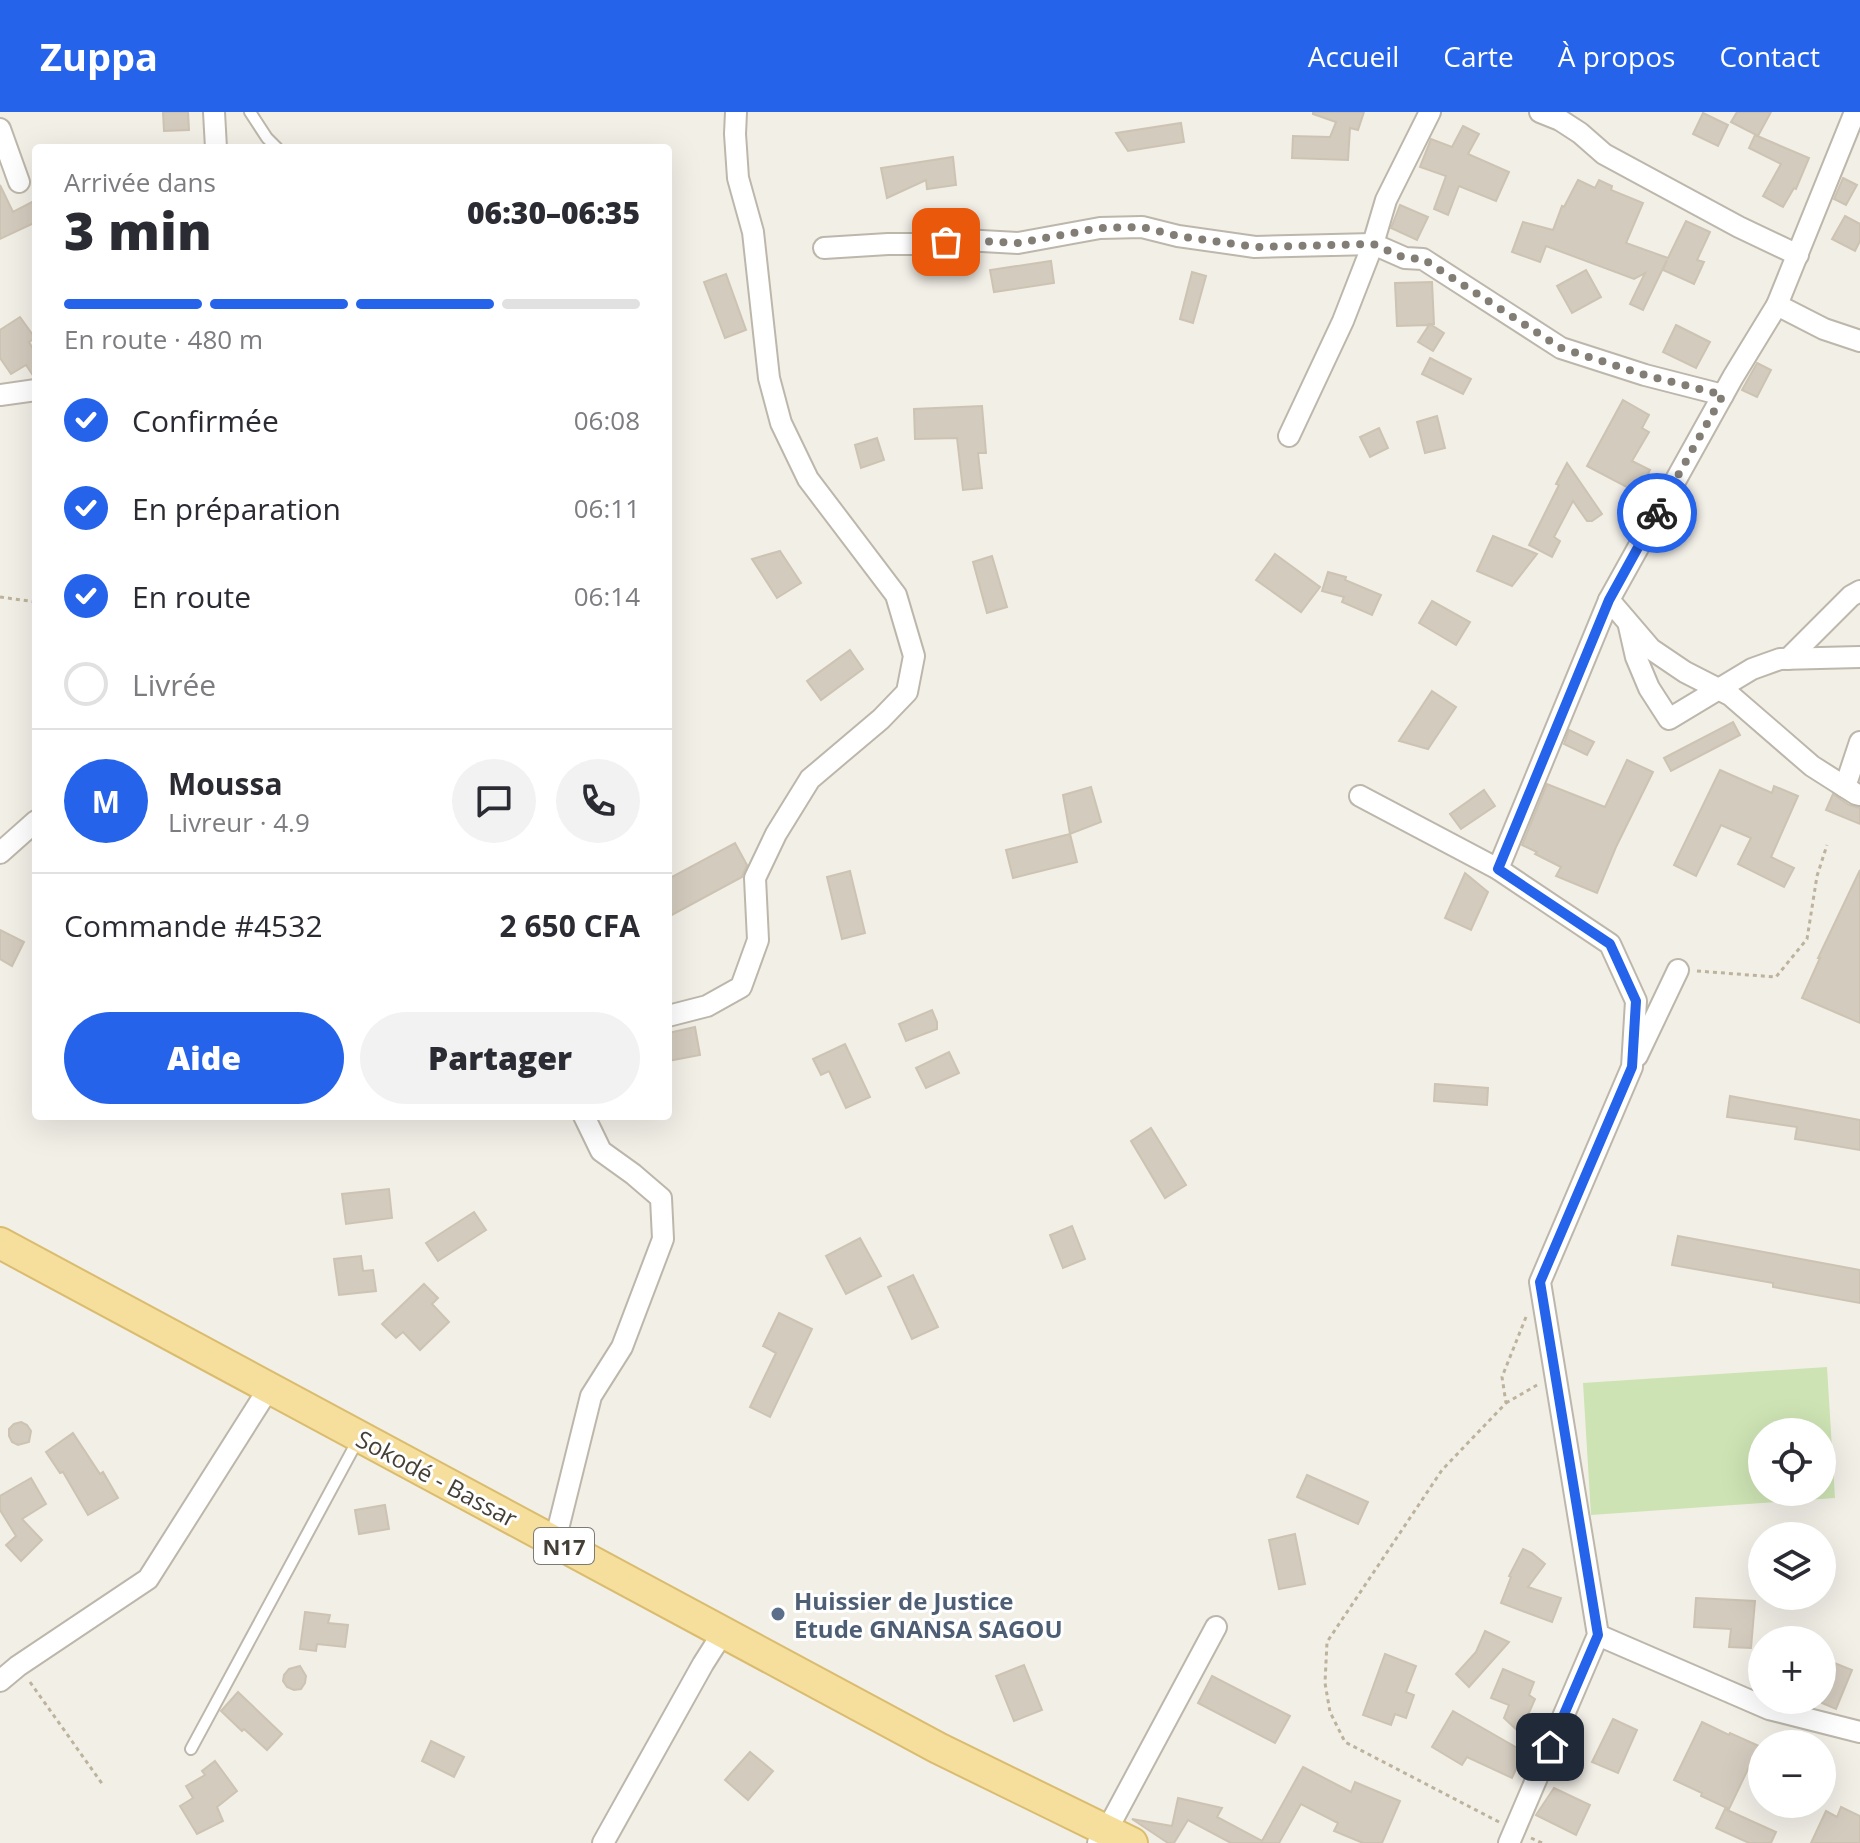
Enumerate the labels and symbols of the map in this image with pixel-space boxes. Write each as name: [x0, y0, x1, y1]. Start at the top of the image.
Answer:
pin: [912, 208, 980, 276]
courier: [1617, 473, 1697, 553]
street label: Sokodé - Bassar: [351, 1422, 523, 1534]
road number: N17: [534, 1528, 594, 1564]
place label: Huissier de Justice Etude GNANSA SAGOU: [794, 1584, 1063, 1645]
marker: Huissier de Justice Etude GNANSA SAGOU: [769, 1605, 787, 1623]
pin: [1516, 1713, 1584, 1781]

